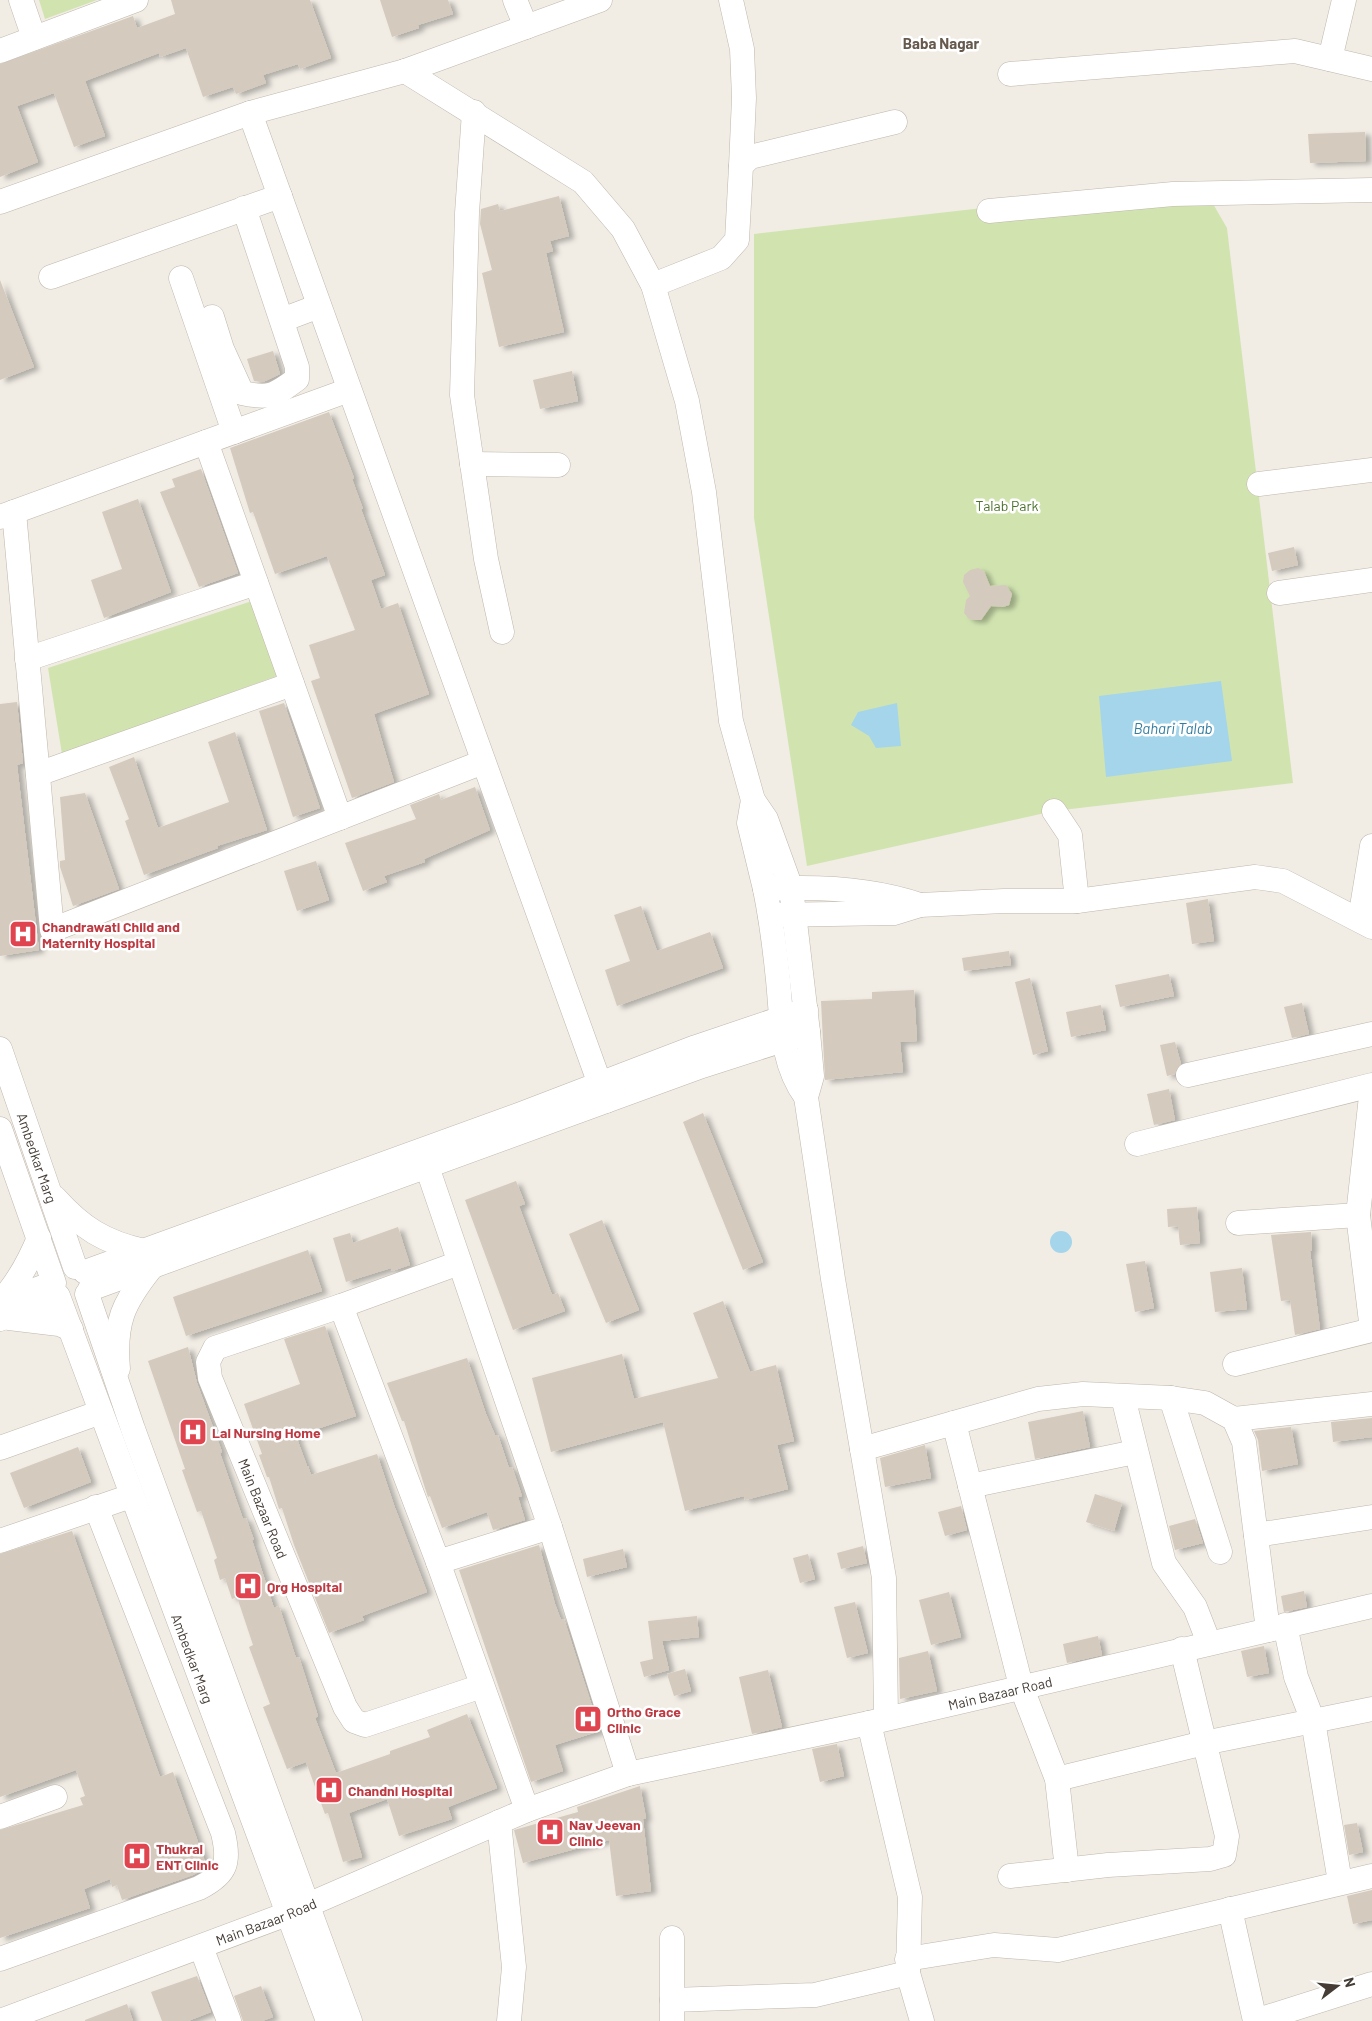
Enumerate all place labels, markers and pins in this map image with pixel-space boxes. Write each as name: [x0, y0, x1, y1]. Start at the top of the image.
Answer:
place label: Chandrawati Child and Maternity Hospital: [42, 918, 180, 951]
hospital icon: Chandrawati Child and Maternity Hospital: [8, 919, 38, 949]
hospital icon: Lal Nursing Home: [178, 1417, 208, 1447]
place label: Lal Nursing Home: [212, 1424, 321, 1441]
hospital icon: Qrg Hospital: [233, 1571, 263, 1601]
place label: Qrg Hospital: [267, 1578, 342, 1595]
place label: Ortho Grace Clinic: [607, 1703, 681, 1736]
hospital icon: Ortho Grace Clinic: [573, 1704, 603, 1734]
hospital icon: Chandni Hospital: [314, 1775, 344, 1805]
place label: Chandni Hospital: [348, 1782, 452, 1799]
place label: Nav Jeevan Clinic: [569, 1816, 641, 1849]
hospital icon: Nav Jeevan Clinic: [535, 1817, 565, 1847]
place label: Thukral ENT Clinic: [156, 1840, 219, 1873]
hospital icon: Thukral ENT Clinic: [122, 1841, 152, 1871]

